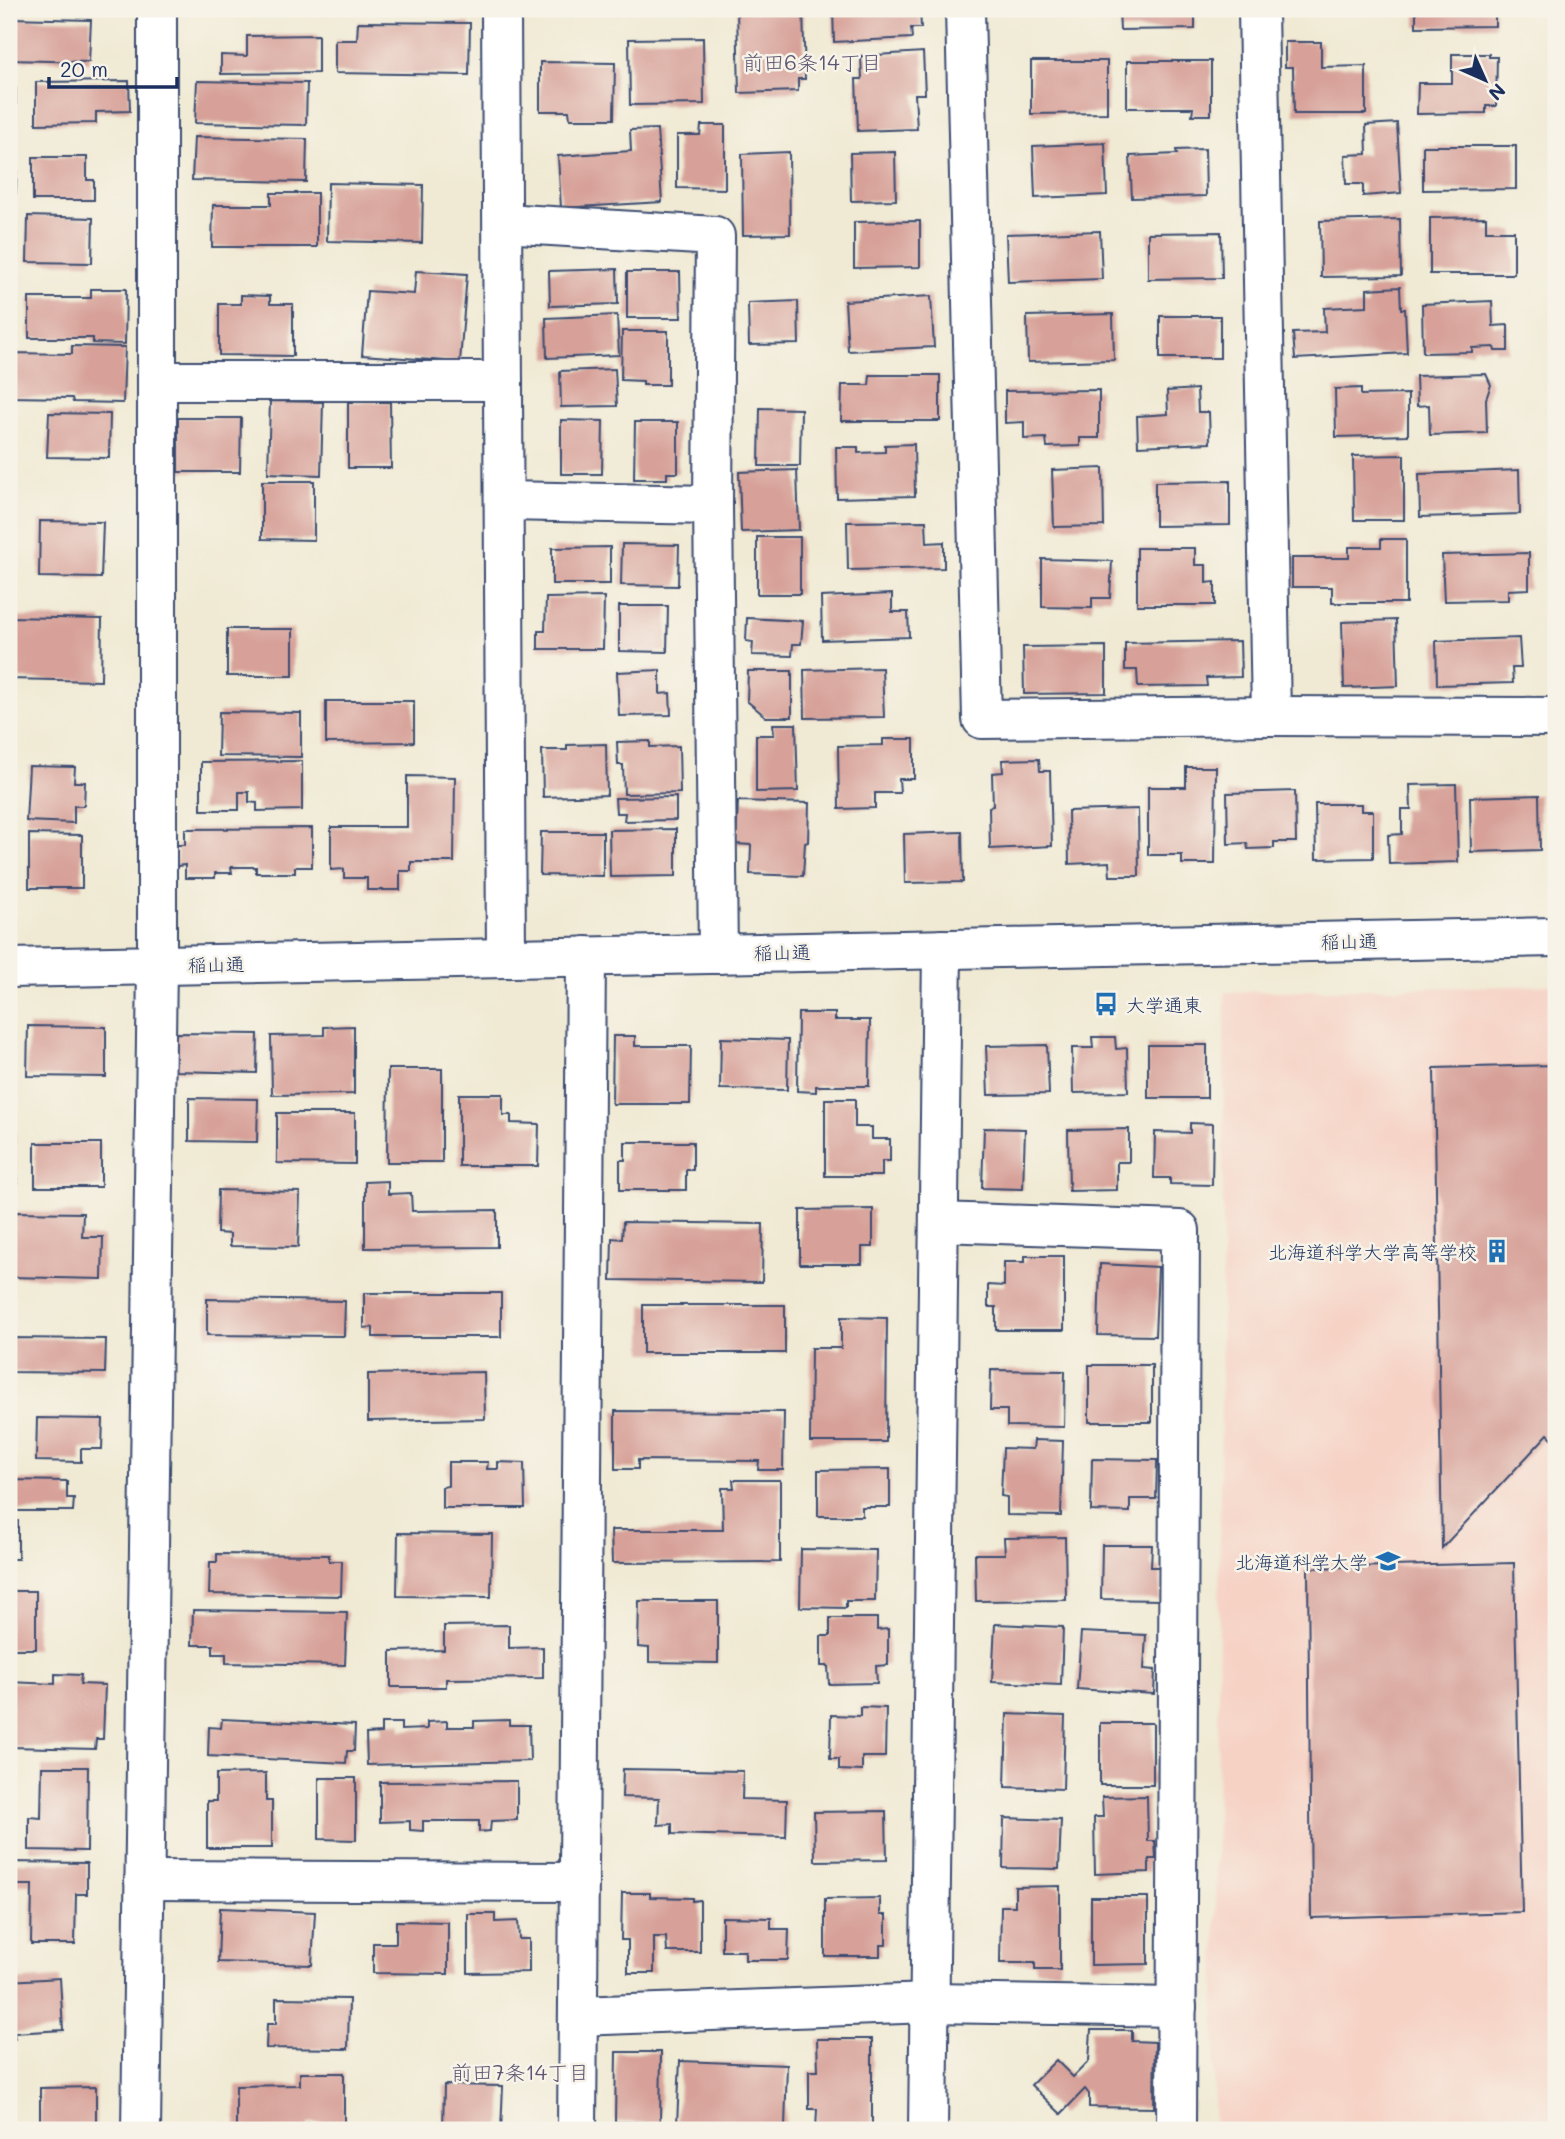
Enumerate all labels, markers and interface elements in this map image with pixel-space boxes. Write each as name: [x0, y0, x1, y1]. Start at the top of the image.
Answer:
scale bar: [49, 46, 177, 90]
north arrow: [1450, 46, 1520, 116]
district label: 前田6条14丁目: [742, 48, 882, 75]
text: 20 m: [60, 55, 108, 82]
text: N: [1483, 78, 1511, 106]
street label: 稲山通: [1320, 928, 1378, 954]
street label: 稲山通: [753, 939, 811, 965]
street label: 稲山通: [187, 951, 245, 977]
bus stop icon: 大学通東: [1092, 990, 1120, 1018]
place label: 大学通東: [1126, 992, 1202, 1017]
building icon: 北海道科学大学高等学校: [1483, 1237, 1511, 1265]
place label: 北海道科学大学高等学校: [1268, 1239, 1477, 1264]
school or university icon: 北海道科学大学: [1374, 1547, 1402, 1575]
place label: 北海道科学大学: [1235, 1549, 1368, 1574]
district label: 前田7条14丁目: [451, 2058, 589, 2085]

